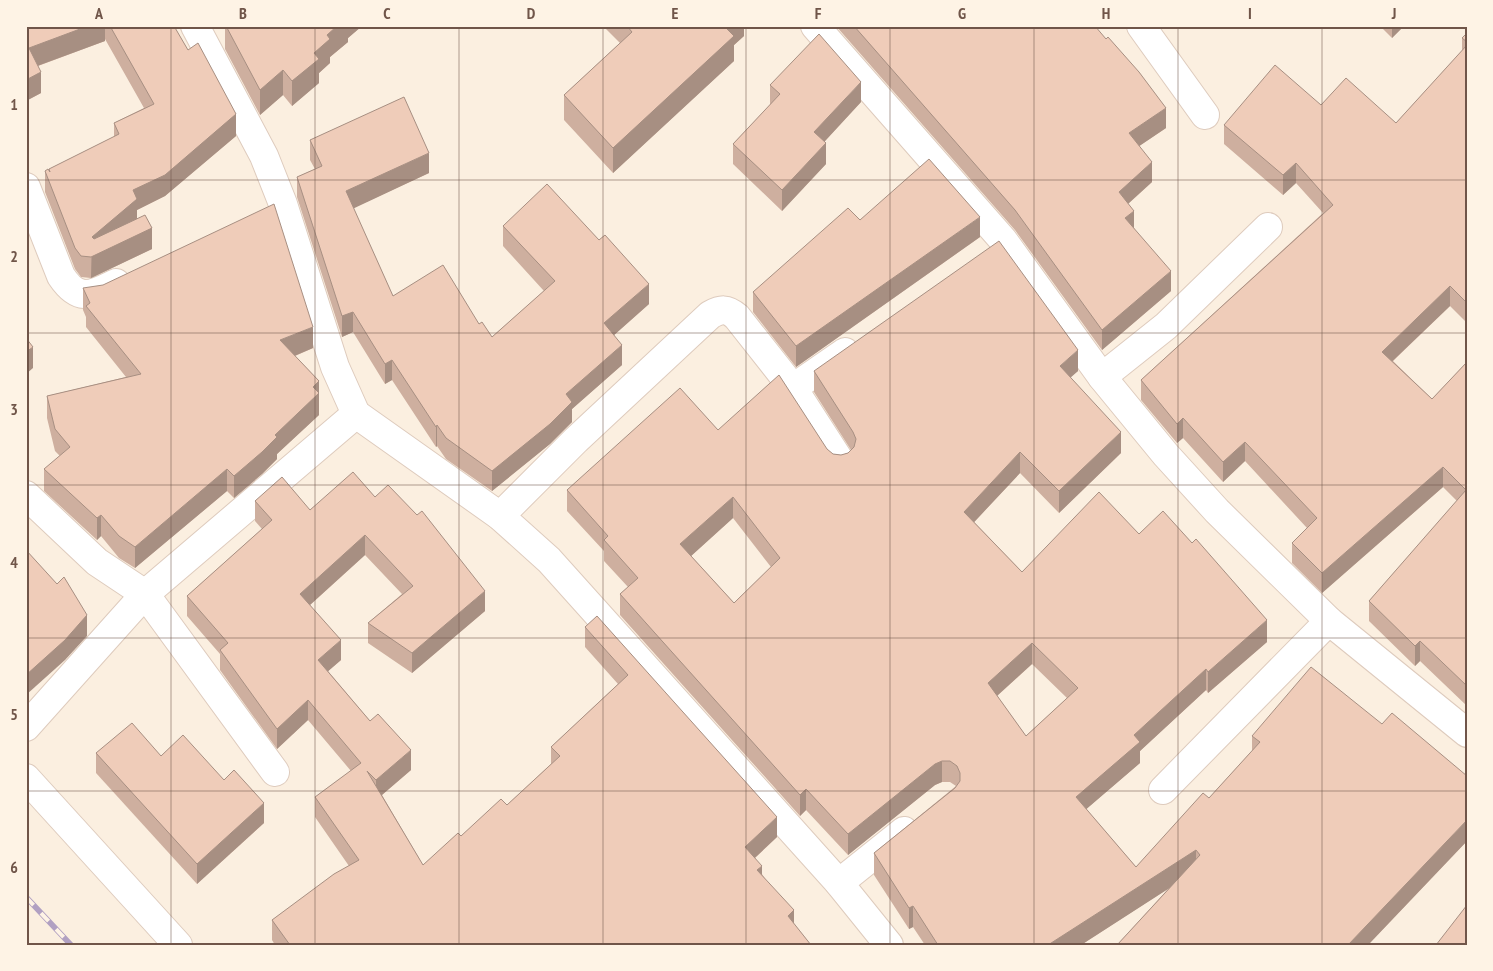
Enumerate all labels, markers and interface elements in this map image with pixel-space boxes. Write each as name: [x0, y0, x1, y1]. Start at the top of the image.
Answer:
text: A: [94, 3, 104, 23]
text: B: [239, 3, 247, 23]
text: C: [383, 3, 391, 23]
text: D: [527, 3, 536, 23]
text: E: [672, 3, 679, 23]
text: F: [815, 3, 822, 23]
text: G: [958, 3, 966, 23]
text: H: [1102, 3, 1110, 23]
text: I: [1248, 3, 1252, 23]
text: J: [1391, 3, 1396, 23]
text: 1: [10, 94, 18, 114]
text: 2: [10, 246, 18, 266]
text: 3: [10, 399, 18, 419]
text: 4: [10, 552, 18, 572]
text: 5: [10, 704, 18, 724]
text: 6: [10, 857, 18, 877]

